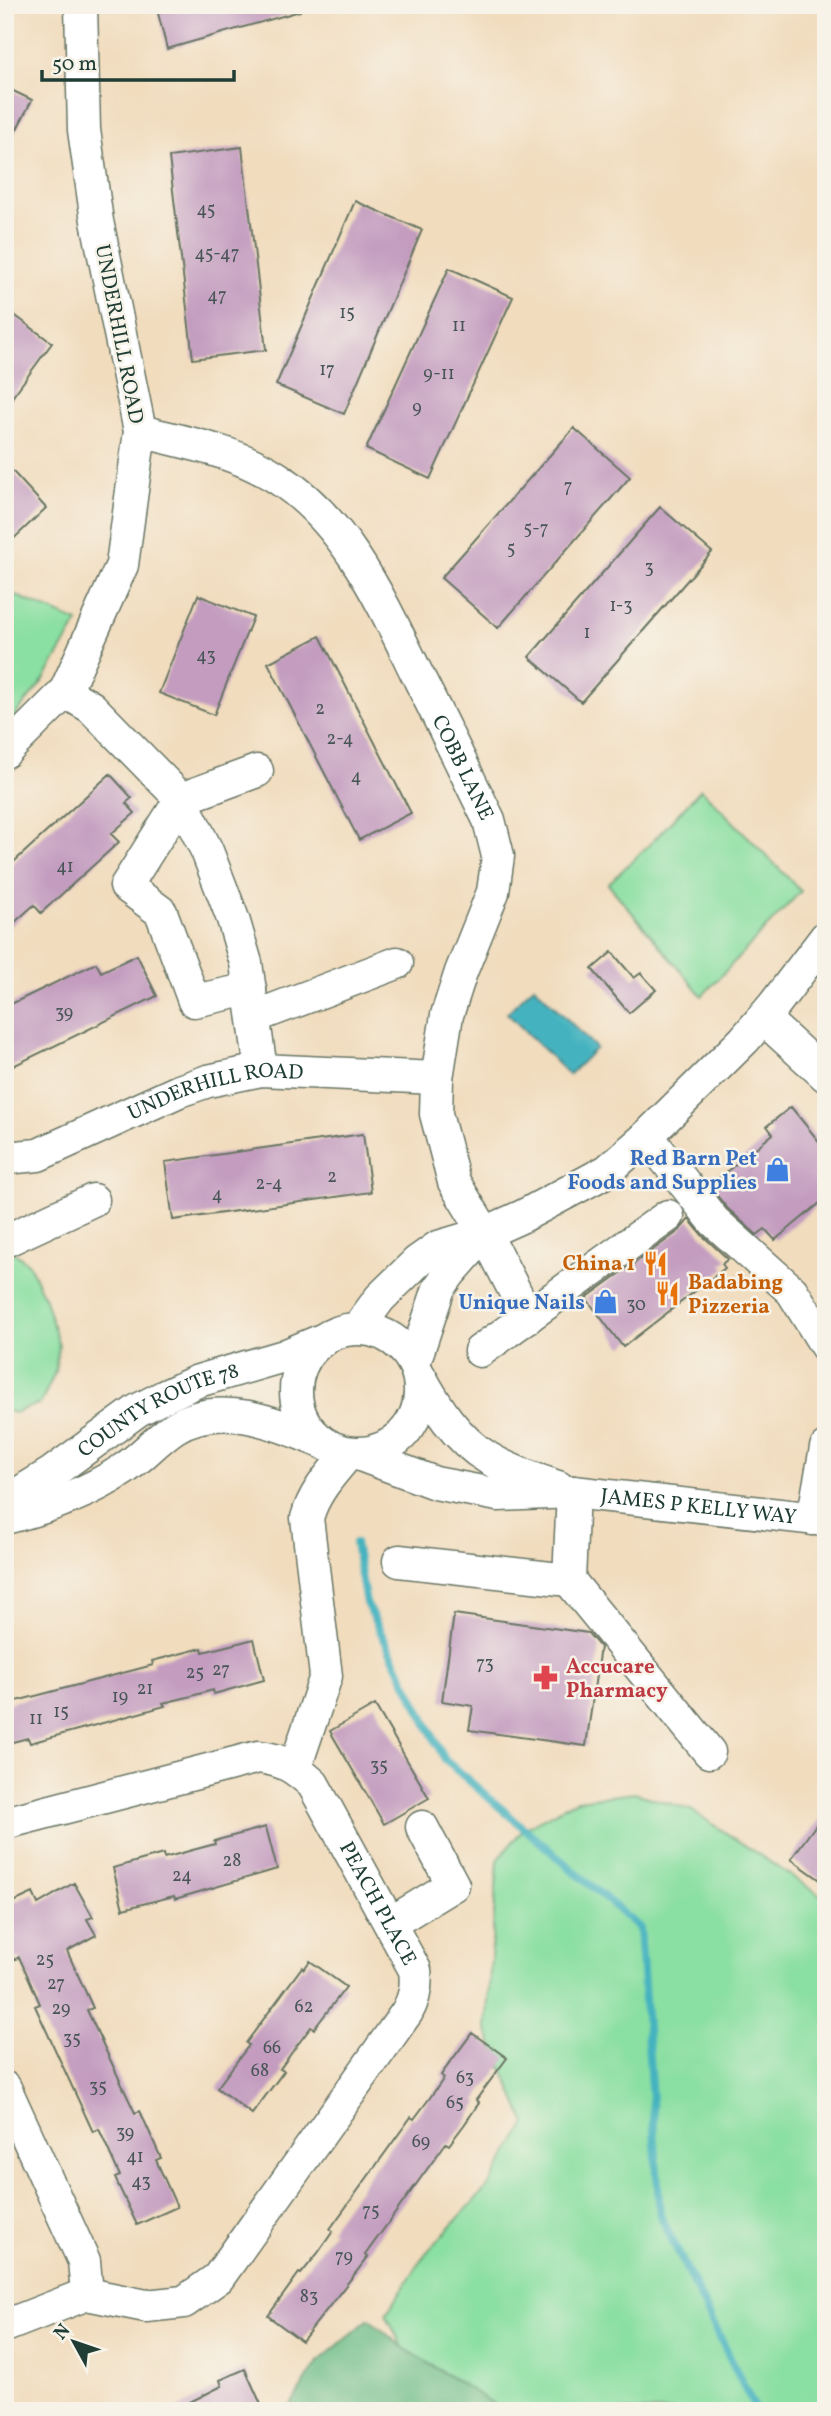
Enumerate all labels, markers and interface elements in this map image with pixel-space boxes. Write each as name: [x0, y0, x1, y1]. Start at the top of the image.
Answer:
scale bar: [42, 38, 234, 82]
text: 50 m: [52, 50, 97, 79]
house number: 45: [197, 198, 215, 223]
street label: UNDERHILL ROAD: [87, 242, 150, 427]
house number: 45-47: [195, 242, 239, 267]
house number: 47: [207, 284, 227, 309]
house number: 15: [339, 301, 355, 326]
house number: 11: [452, 314, 466, 339]
house number: 17: [319, 358, 335, 383]
house number: 9-11: [423, 362, 455, 387]
house number: 9: [412, 396, 422, 421]
house number: 7: [564, 475, 572, 500]
house number: 5-7: [524, 517, 548, 542]
house number: 5: [507, 537, 515, 562]
house number: 3: [644, 556, 654, 581]
house number: 1-3: [609, 594, 633, 619]
house number: 1: [584, 621, 590, 646]
house number: 43: [196, 644, 216, 669]
house number: 2: [315, 697, 325, 722]
street label: COBB LANE: [424, 710, 500, 825]
house number: 2-4: [326, 727, 354, 752]
house number: 4: [351, 765, 361, 790]
house number: 41: [56, 855, 74, 880]
house number: 39: [55, 1001, 73, 1026]
street label: UNDERHILL ROAD: [123, 1057, 304, 1128]
place label: Red Barn Pet Foods and Supplies: [568, 1145, 757, 1198]
shop icon: Red Barn Pet Foods and Supplies: [763, 1156, 791, 1184]
house number: 2: [327, 1165, 337, 1190]
house number: 2-4: [255, 1172, 283, 1197]
house number: 4: [212, 1183, 222, 1208]
restaurant icon: China 1: [641, 1249, 669, 1277]
place label: China 1: [562, 1250, 635, 1279]
place label: Badabing Pizzeria: [688, 1269, 783, 1322]
restaurant icon: Badabing Pizzeria: [654, 1280, 682, 1308]
shop icon: Unique Nails: [591, 1288, 619, 1316]
place label: Unique Nails: [458, 1289, 585, 1318]
house number: 30: [626, 1293, 646, 1318]
street label: COUNTY ROUTE 78: [72, 1357, 242, 1465]
street label: JAMES P KELLY WAY: [599, 1482, 798, 1533]
house number: 73: [476, 1652, 494, 1677]
place label: Accucare Pharmacy: [566, 1653, 668, 1706]
house number: 27: [212, 1658, 230, 1683]
house number: 25: [186, 1661, 204, 1686]
pharmacy icon: Accucare Pharmacy: [532, 1664, 560, 1692]
house number: 21: [137, 1677, 153, 1702]
house number: 19: [112, 1685, 128, 1710]
house number: 15: [53, 1700, 69, 1725]
house number: 11: [29, 1707, 43, 1732]
house number: 35: [370, 1754, 388, 1779]
street label: PEACH PLACE: [331, 1837, 423, 1971]
house number: 28: [223, 1849, 241, 1874]
house number: 24: [172, 1864, 192, 1889]
house number: 25: [36, 1948, 54, 1973]
house number: 27: [47, 1972, 65, 1997]
house number: 62: [295, 1995, 313, 2020]
house number: 29: [52, 1997, 70, 2022]
house number: 35: [63, 2027, 81, 2052]
house number: 66: [263, 2036, 281, 2061]
house number: 68: [251, 2059, 269, 2084]
house number: 63: [456, 2066, 474, 2091]
house number: 35: [89, 2075, 107, 2100]
house number: 65: [446, 2091, 464, 2116]
house number: 39: [116, 2121, 134, 2146]
house number: 69: [412, 2130, 430, 2155]
house number: 41: [126, 2145, 144, 2170]
house number: 43: [131, 2170, 151, 2195]
house number: 75: [362, 2199, 380, 2224]
house number: 79: [335, 2245, 353, 2270]
house number: 83: [300, 2285, 318, 2310]
north arrow: [38, 2308, 108, 2378]
text: N: [48, 2319, 77, 2346]

